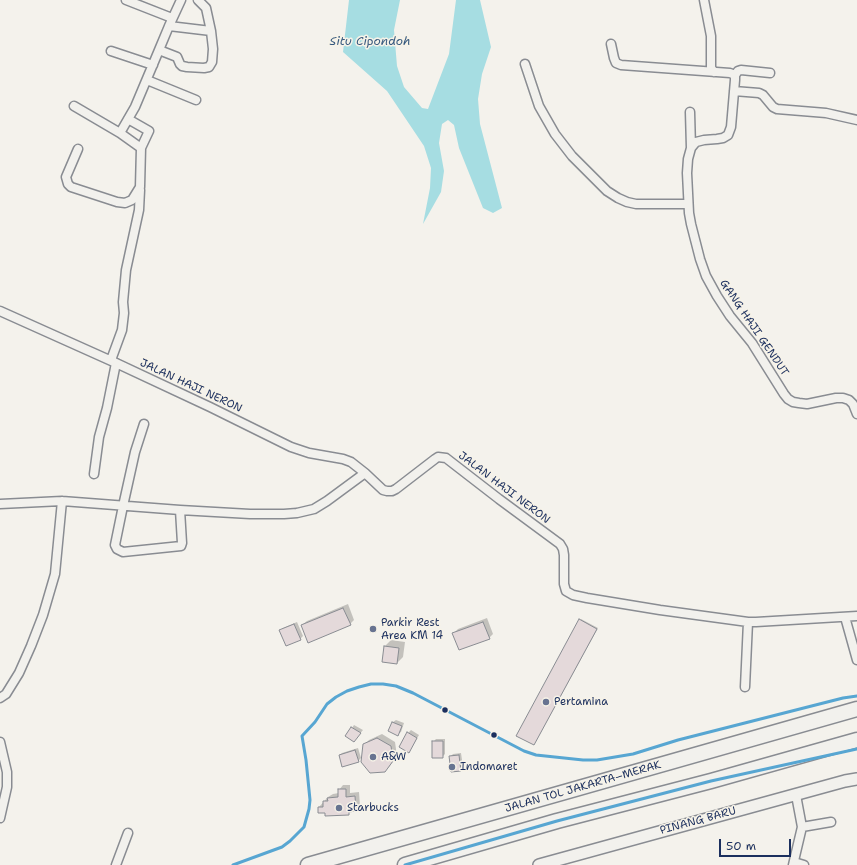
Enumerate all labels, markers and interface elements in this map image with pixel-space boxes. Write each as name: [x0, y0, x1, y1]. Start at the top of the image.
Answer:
water label: Situ Cipondoh: [330, 35, 410, 49]
street label: GANG HAJI GENDUT: [717, 277, 791, 379]
street label: JALAN HAJI NERON: [138, 357, 244, 415]
street label: JALAN HAJI NERON: [456, 449, 552, 527]
place label: Parkir Rest Area KM 14: [381, 616, 443, 642]
marker: Parkir Rest Area KM 14: [368, 624, 378, 634]
place label: Pertamina: [554, 695, 608, 709]
marker: Pertamina: [541, 697, 551, 707]
unlabelled marker: [440, 705, 450, 715]
unlabelled marker: [489, 730, 499, 740]
place label: A&W: [381, 750, 406, 764]
marker: A&W: [368, 752, 378, 762]
street label: JALAN TOL JAKARTA–MERAK: [503, 758, 663, 816]
place label: Indomaret: [460, 760, 518, 774]
marker: Indomaret: [447, 762, 457, 772]
place label: Starbucks: [347, 801, 399, 815]
marker: Starbucks: [334, 803, 344, 813]
street label: PINANG BARU: [659, 805, 737, 837]
scale bar: [721, 831, 793, 857]
text: 50 m: [726, 838, 756, 854]

